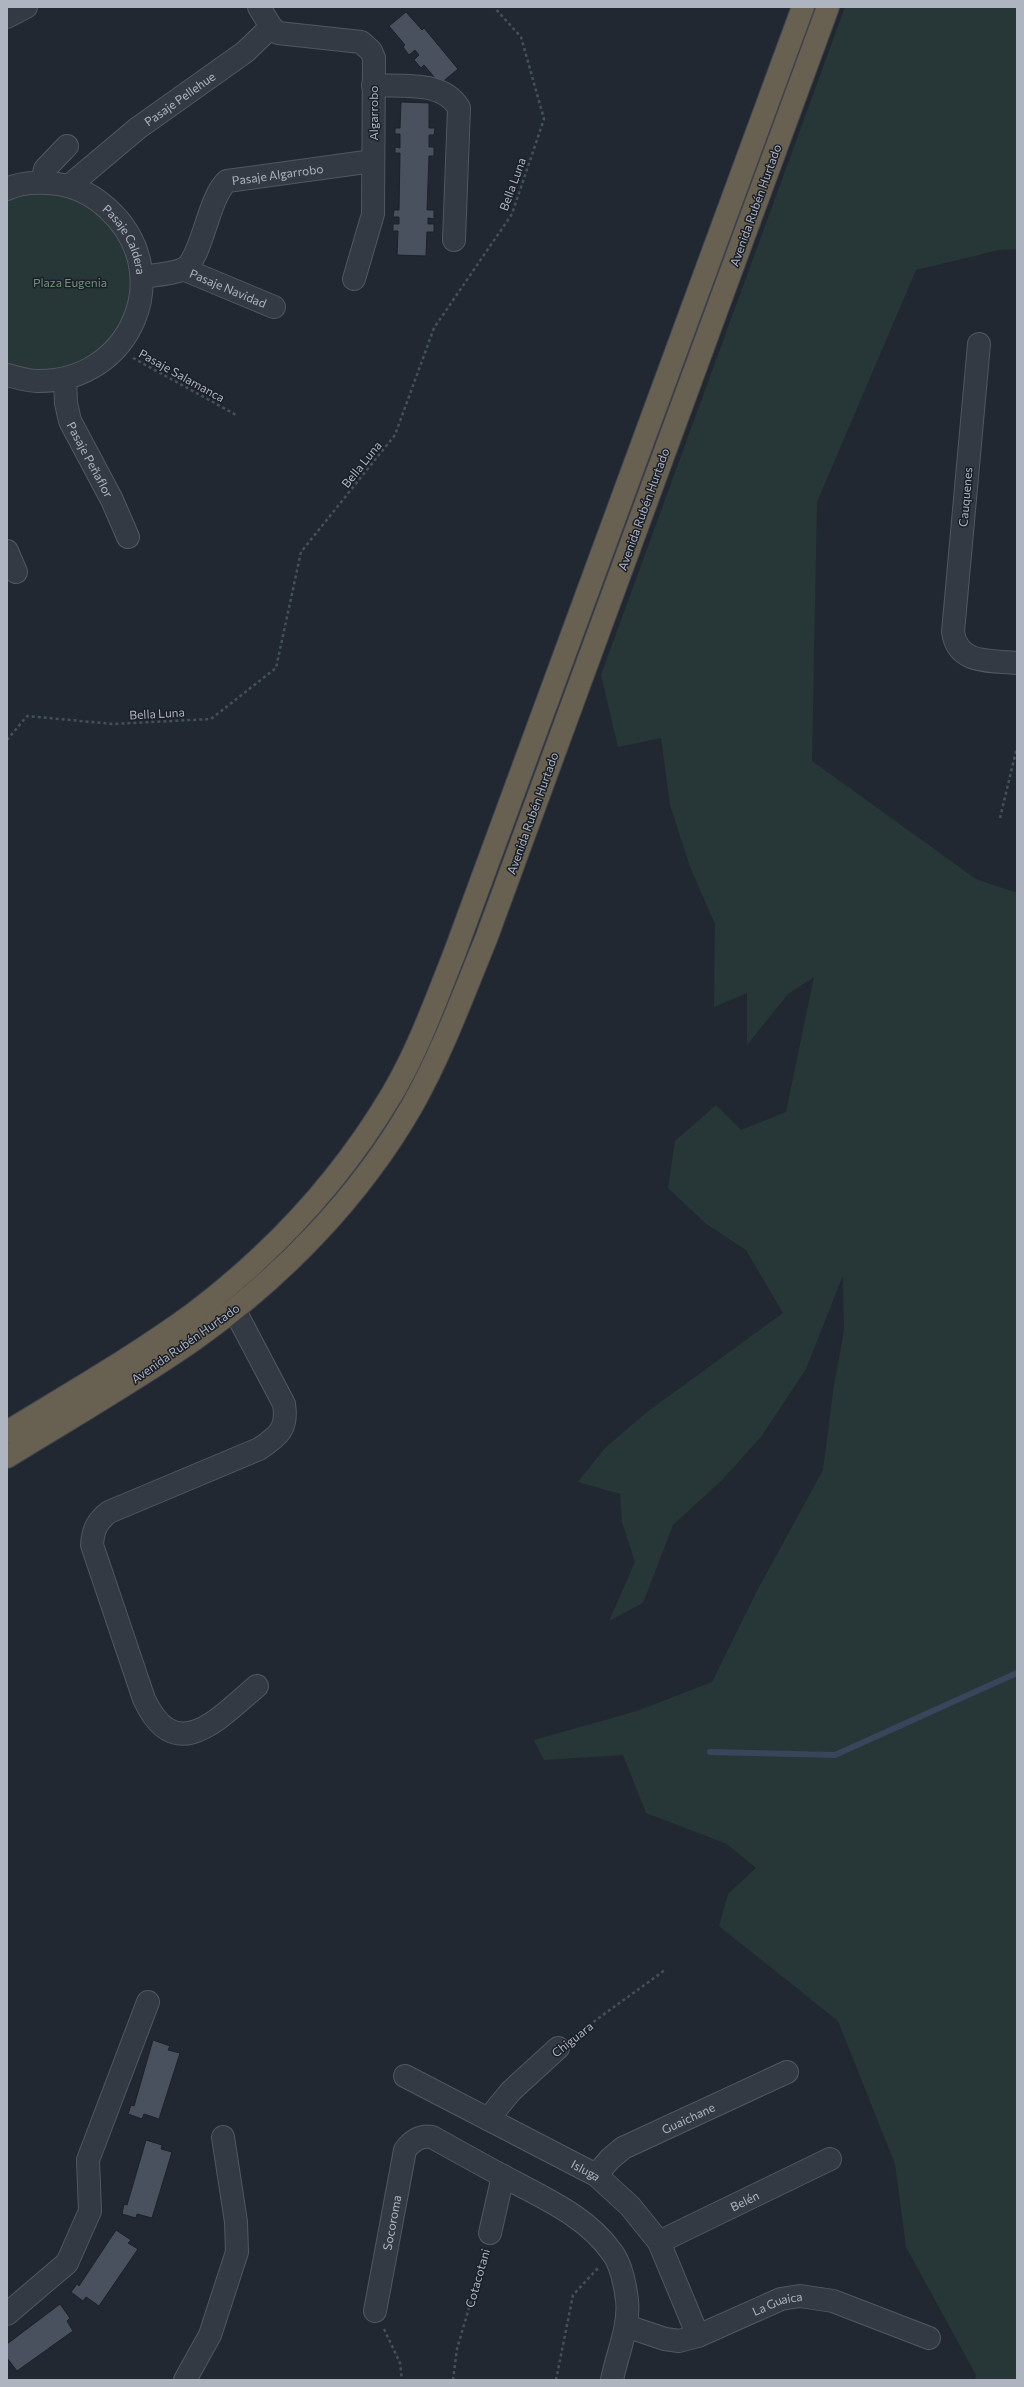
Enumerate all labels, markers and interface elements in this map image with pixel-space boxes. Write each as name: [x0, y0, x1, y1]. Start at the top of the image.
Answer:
street label: Pasaje Pellehue: [141, 69, 217, 128]
street label: Algarrobo: [366, 86, 380, 140]
street label: Avenida Rubén Hurtado: [726, 142, 784, 268]
street label: Bella Luna: [496, 156, 528, 212]
street label: Pasaje Algarrobo: [231, 161, 324, 187]
street label: Pasaje Caldera: [100, 201, 148, 275]
street label: Pasaje Navidad: [188, 266, 269, 310]
park label: Plaza Eugenia: [33, 275, 107, 289]
street label: Pasaje Salamanca: [137, 346, 227, 404]
street label: Pasaje Peñaflor: [65, 419, 116, 500]
street label: Bella Luna: [338, 438, 384, 490]
street label: Avenida Rubén Hurtado: [614, 446, 672, 572]
street label: Cauquenes: [955, 467, 975, 527]
street label: Bella Luna: [129, 705, 185, 721]
street label: Avenida Rubén Hurtado: [503, 750, 561, 876]
street label: Avenida Rubén Hurtado: [128, 1300, 242, 1386]
street label: Chiguara: [549, 2019, 595, 2059]
street label: Guaichane: [659, 2099, 717, 2136]
street label: Isluga: [569, 2156, 604, 2183]
street label: Belén: [728, 2188, 761, 2213]
street label: Socoroma: [379, 2194, 403, 2251]
street label: Cotacotani: [462, 2247, 492, 2309]
street label: La Guaica: [750, 2289, 803, 2318]

